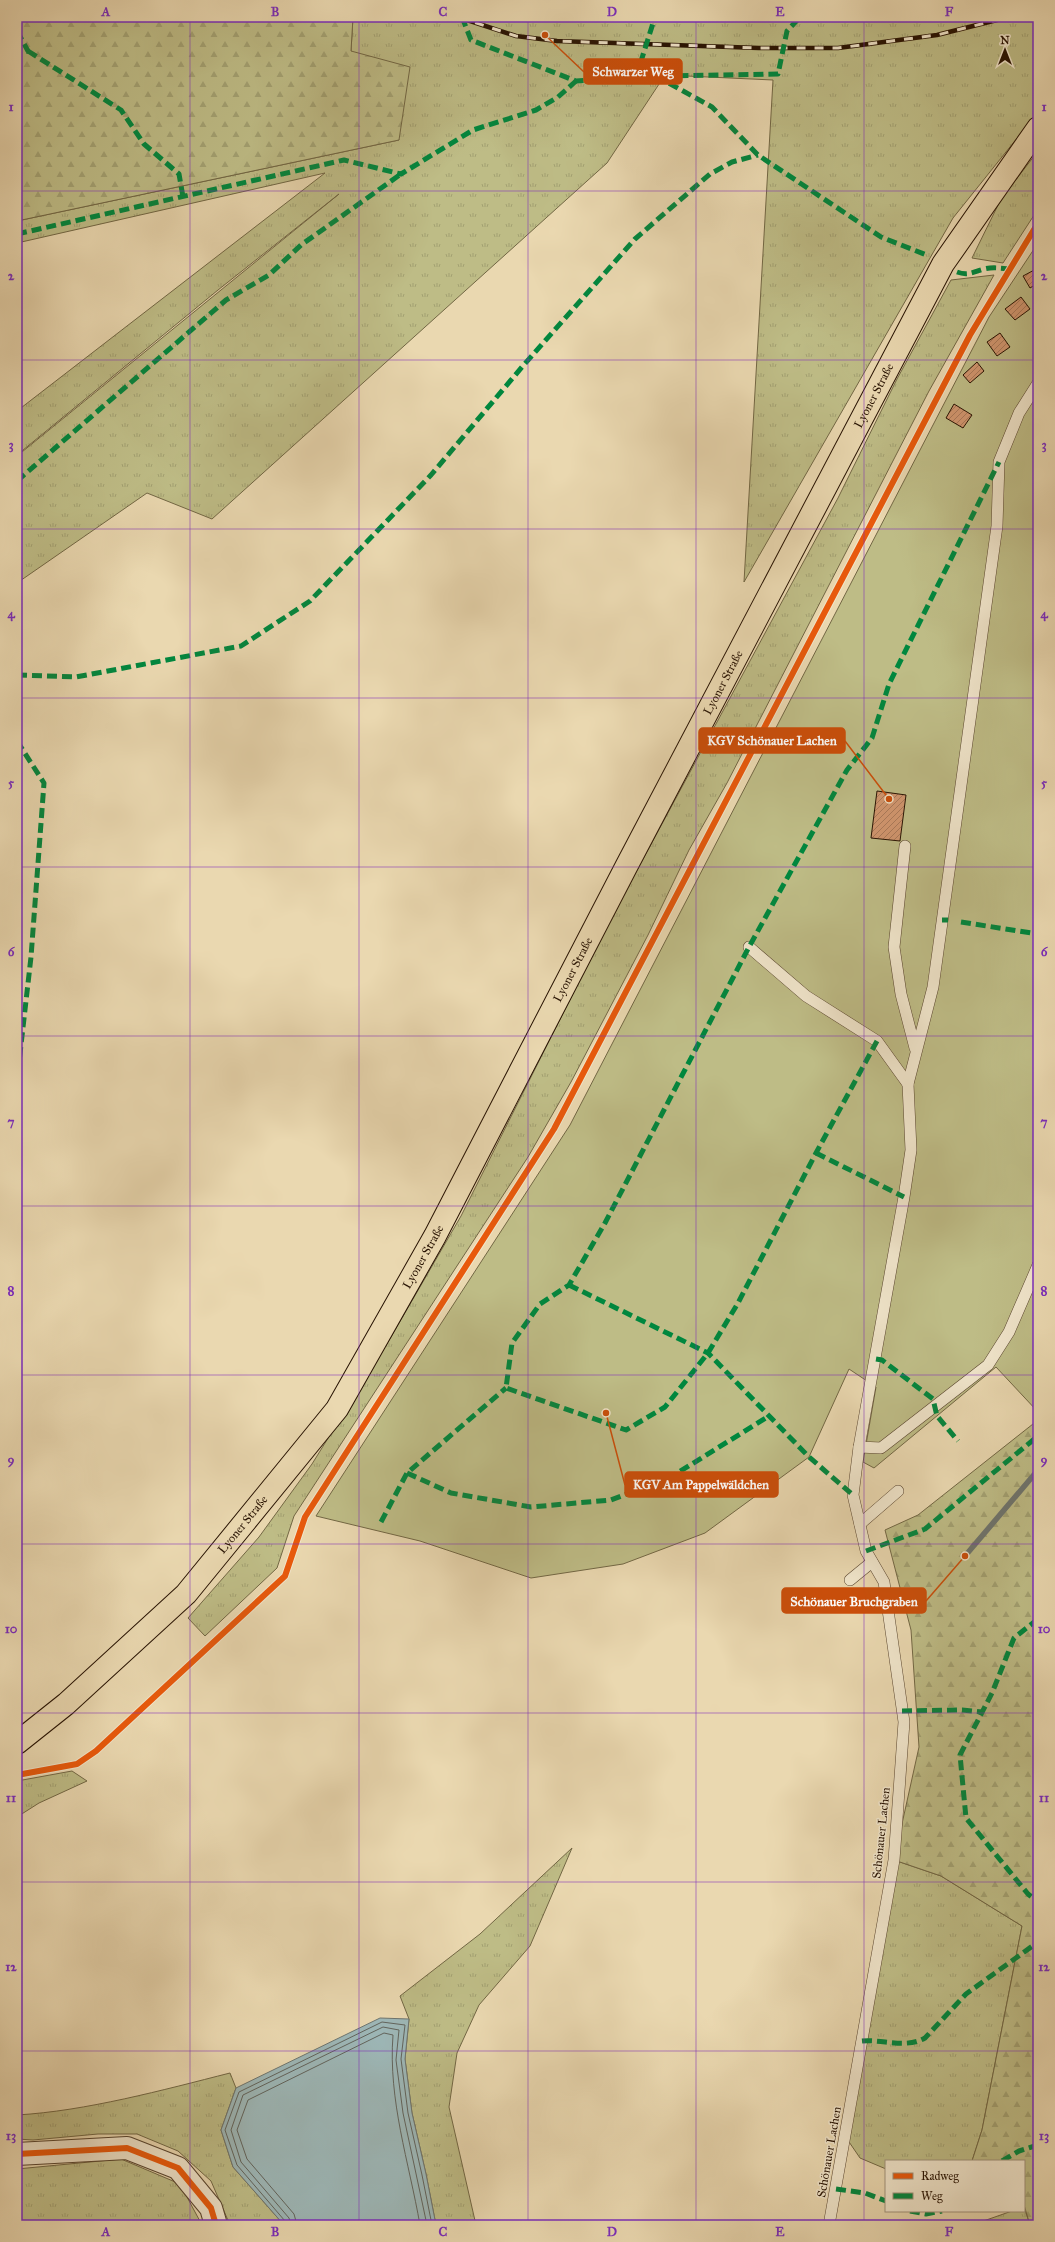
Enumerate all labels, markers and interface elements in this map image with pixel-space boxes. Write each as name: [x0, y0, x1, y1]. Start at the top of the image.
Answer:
text: A: [101, 4, 111, 20]
text: B: [271, 4, 280, 20]
text: C: [439, 4, 448, 20]
text: D: [607, 4, 617, 20]
text: E: [775, 4, 785, 20]
text: F: [945, 4, 954, 20]
north arrow: [985, 30, 1025, 70]
text: N: [1000, 34, 1010, 47]
callout: Schwarzer Weg: [584, 59, 682, 84]
text: Schwarzer Weg: [592, 64, 675, 80]
text: 1: [8, 99, 14, 115]
text: 1: [1041, 99, 1047, 115]
text: 2: [8, 268, 15, 284]
text: 2: [1041, 268, 1048, 284]
street label: Lyoner Straße: [851, 361, 896, 430]
text: 3: [8, 437, 14, 453]
text: 3: [1041, 437, 1047, 453]
text: 4: [7, 606, 15, 622]
text: 4: [1040, 606, 1048, 622]
street label: Lyoner Straße: [700, 648, 746, 717]
callout: KGV Schönauer Lachen: [699, 728, 845, 753]
text: KGV Schönauer Lachen: [707, 733, 837, 749]
text: 5: [8, 775, 15, 791]
text: 5: [1041, 775, 1048, 791]
street label: Lyoner Straße: [550, 935, 595, 1004]
text: 6: [8, 944, 16, 960]
text: 6: [1041, 944, 1049, 960]
text: 7: [8, 1114, 15, 1130]
text: 7: [1041, 1114, 1048, 1130]
street label: Lyoner Straße: [400, 1223, 446, 1291]
text: 8: [8, 1283, 15, 1299]
text: 8: [1041, 1283, 1048, 1299]
text: 9: [8, 1452, 15, 1468]
text: 9: [1041, 1452, 1048, 1468]
callout: KGV Am Pappelwäldchen: [625, 1472, 778, 1497]
text: KGV Am Pappelwäldchen: [633, 1477, 769, 1493]
street label: Lyoner Straße: [215, 1493, 271, 1557]
callout: Schönauer Bruchgraben: [782, 1588, 926, 1613]
text: Schönauer Bruchgraben: [790, 1594, 918, 1610]
text: 10: [5, 1621, 18, 1637]
text: 10: [1038, 1621, 1051, 1637]
street label: Schönauer Lachen: [869, 1786, 893, 1879]
text: 11: [6, 1790, 16, 1806]
text: 11: [1039, 1790, 1049, 1806]
text: 12: [5, 1959, 17, 1975]
text: 12: [1038, 1959, 1050, 1975]
street label: Schönauer Lachen: [814, 2105, 844, 2198]
text: 13: [6, 2128, 16, 2144]
text: 13: [1039, 2128, 1049, 2144]
legend: [885, 2160, 1025, 2212]
text: Radweg: [921, 2169, 959, 2184]
text: Weg: [921, 2189, 943, 2204]
text: A: [101, 2224, 111, 2240]
text: B: [271, 2224, 280, 2240]
text: C: [439, 2224, 448, 2240]
text: D: [607, 2224, 617, 2240]
text: E: [775, 2224, 785, 2240]
text: F: [945, 2224, 954, 2240]

